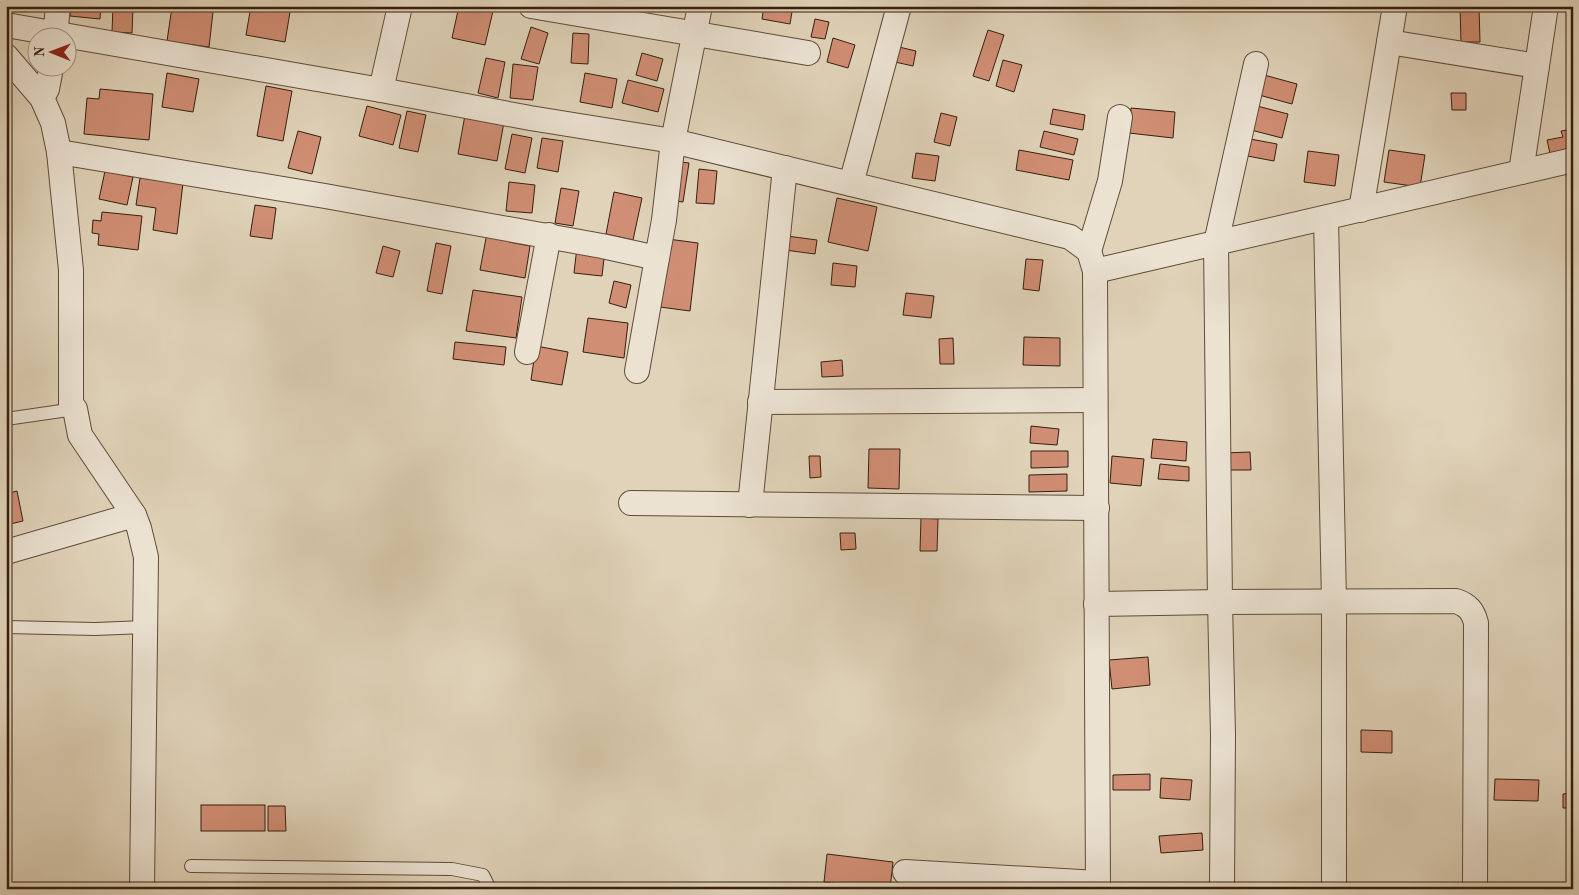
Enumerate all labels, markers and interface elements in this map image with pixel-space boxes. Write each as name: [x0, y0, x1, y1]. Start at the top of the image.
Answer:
north arrow: [28, 28, 78, 78]
text: N: [33, 46, 47, 57]

